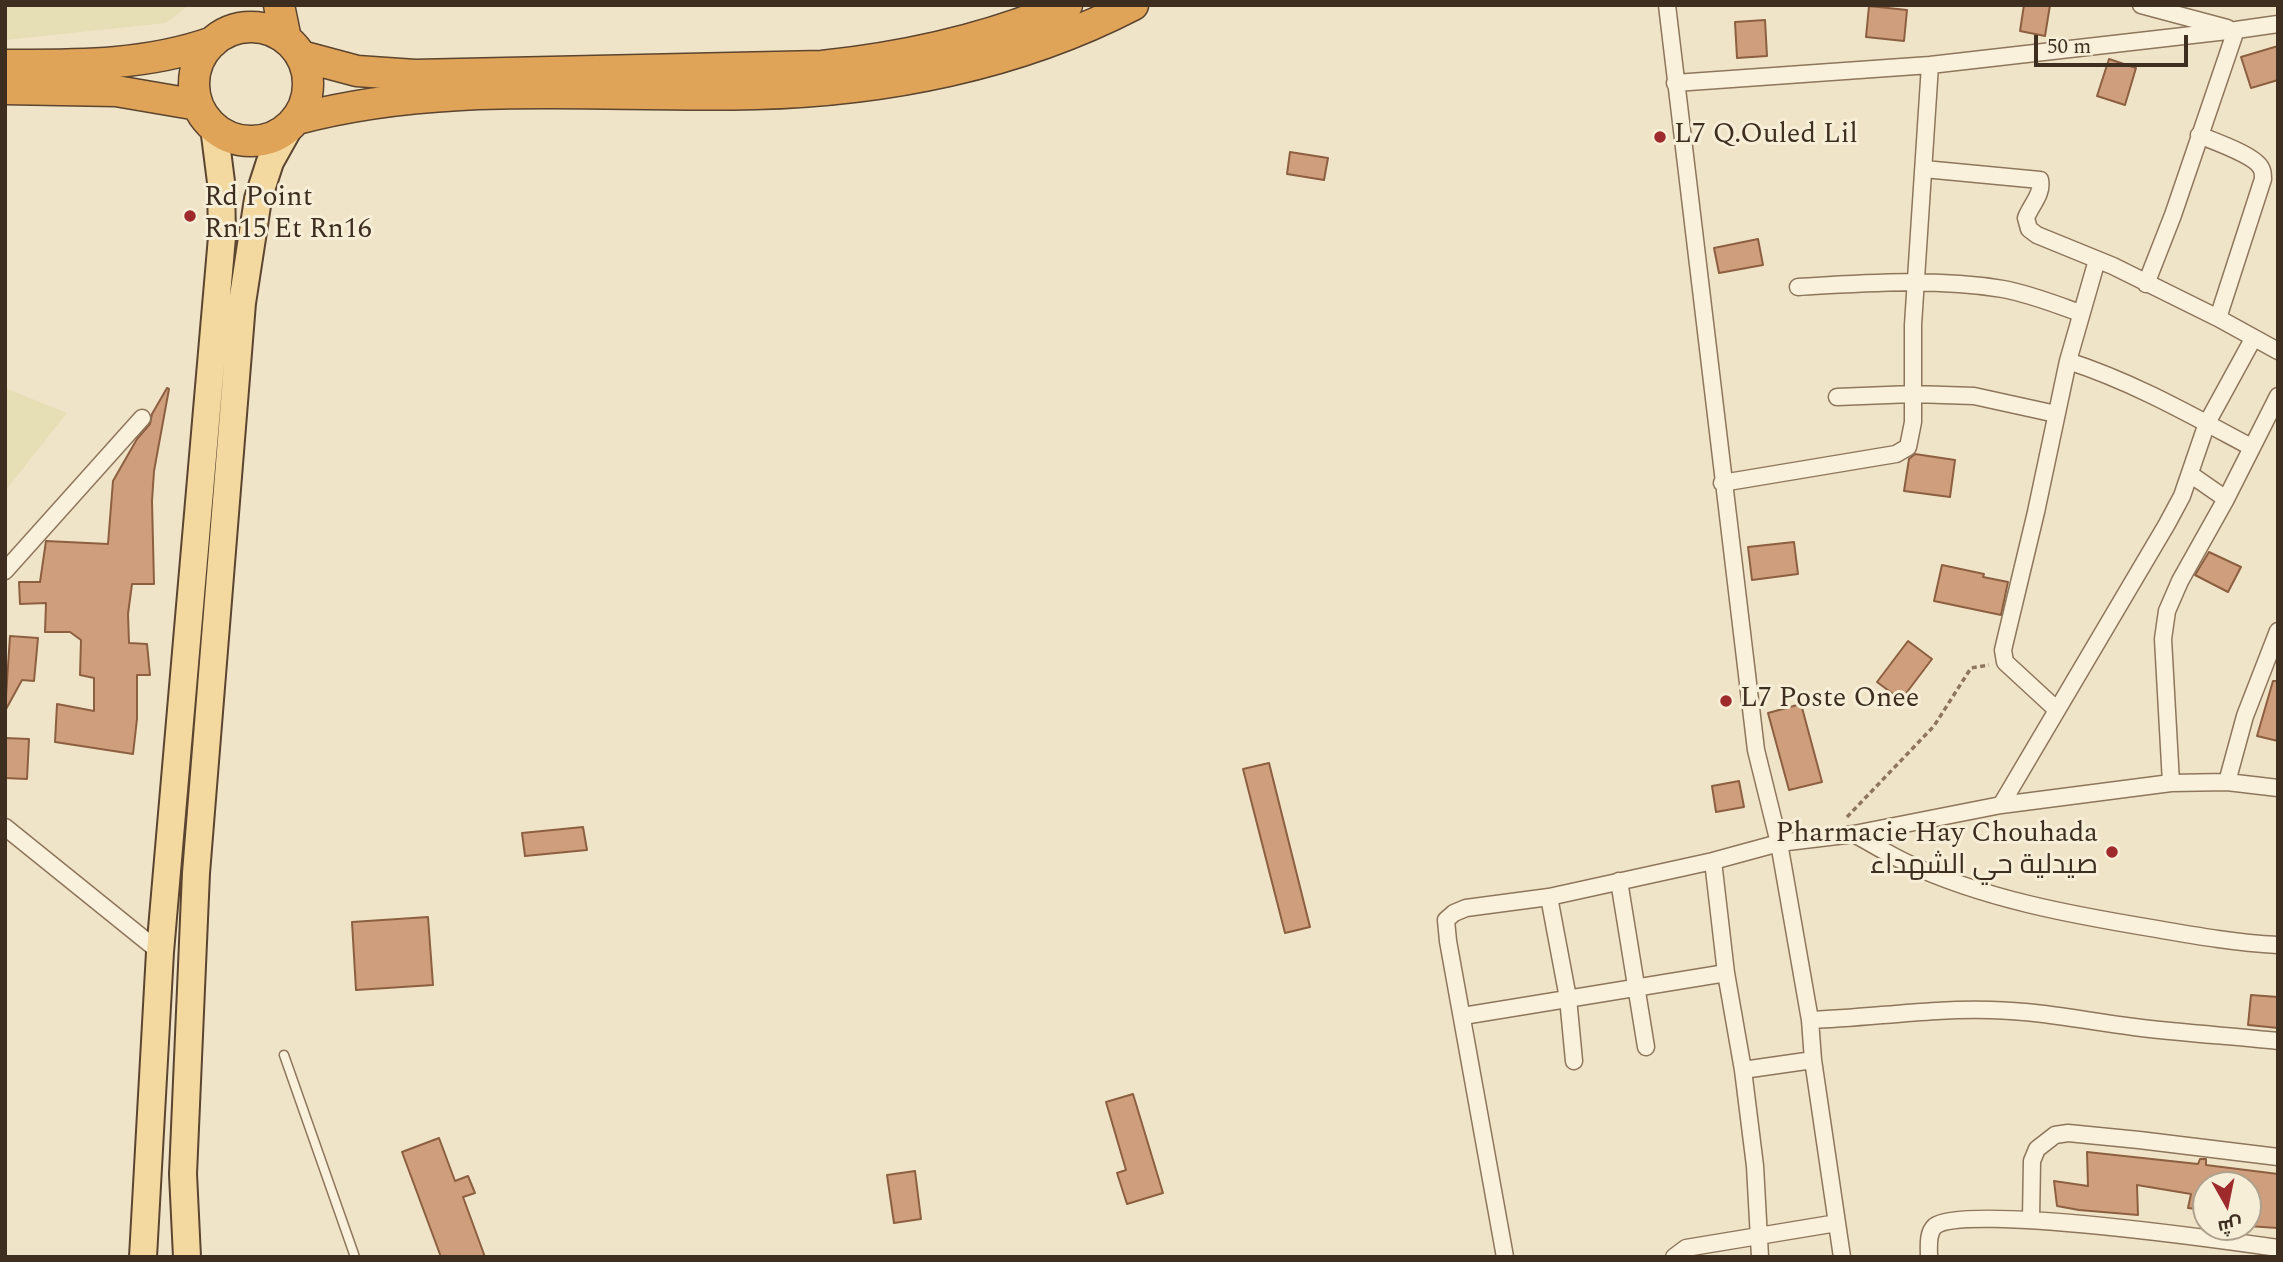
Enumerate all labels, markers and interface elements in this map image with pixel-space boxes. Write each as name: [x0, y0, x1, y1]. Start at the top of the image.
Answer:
scale bar: [2038, 21, 2192, 65]
text: 50 m: [2047, 31, 2091, 63]
place label: L7 Q.Ouled Lil: [1674, 120, 1858, 154]
marker: L7 Q.Ouled Lil: [1652, 129, 1668, 145]
place label: Rd Point Rn15 Et Rn16: [204, 183, 372, 249]
marker: Rd Point Rn15 Et Rn16: [182, 208, 198, 224]
place label: L7 Poste Onee: [1740, 684, 1919, 718]
marker: L7 Poste Onee: [1718, 693, 1734, 709]
place label: Pharmacie Hay Chouhada صيدلية حي الشهداء: [1775, 819, 2098, 885]
marker: Pharmacie Hay Chouhada صيدلية حي الشهداء: [2104, 844, 2120, 860]
north arrow: [2192, 1171, 2262, 1241]
text: ش: [2216, 1209, 2244, 1241]

